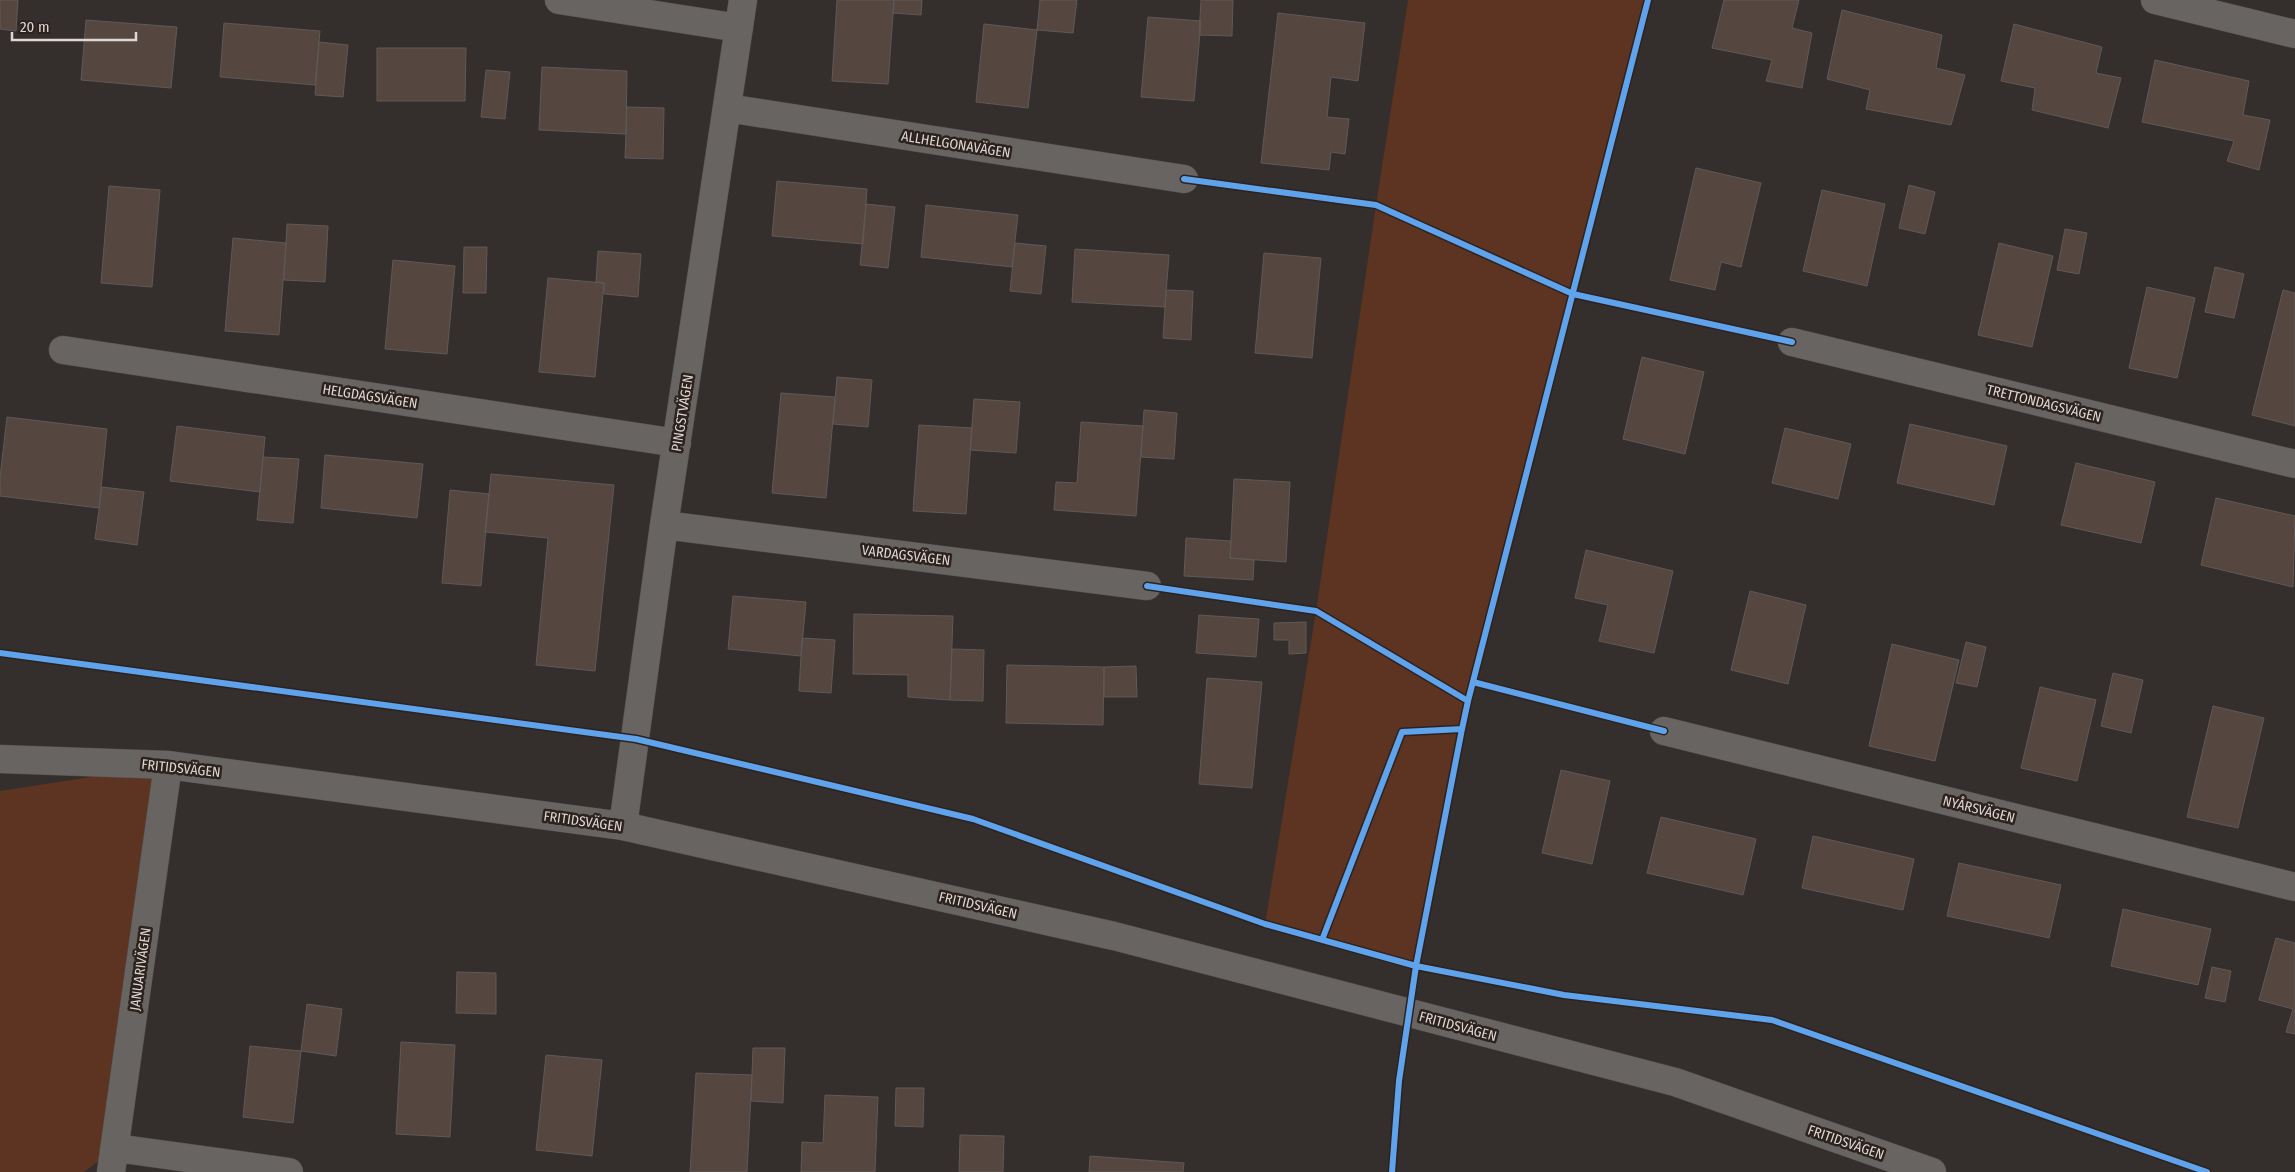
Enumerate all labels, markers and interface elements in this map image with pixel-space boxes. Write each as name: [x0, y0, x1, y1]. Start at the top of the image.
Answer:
scale bar: [12, 10, 136, 42]
text: 20 m: [20, 18, 50, 36]
street label: ALLHELGONAVÄGEN: [900, 127, 1012, 162]
street label: PINGSTVÄGEN: [668, 373, 697, 453]
street label: HELGDAGSVÄGEN: [321, 381, 419, 412]
street label: TRETTONDAGSVÄGEN: [1985, 381, 2103, 426]
street label: VARDAGSVÄGEN: [861, 542, 951, 569]
street label: FRITIDSVÄGEN: [140, 756, 221, 781]
street label: NYÅRSVÄGEN: [1941, 791, 2017, 827]
street label: FRITIDSVÄGEN: [542, 808, 624, 835]
street label: FRITIDSVÄGEN: [937, 888, 1019, 923]
street label: JANUARIVÄGEN: [126, 926, 155, 1012]
street label: FRITIDSVÄGEN: [1417, 1008, 1499, 1045]
street label: FRITIDSVÄGEN: [1805, 1121, 1886, 1163]

